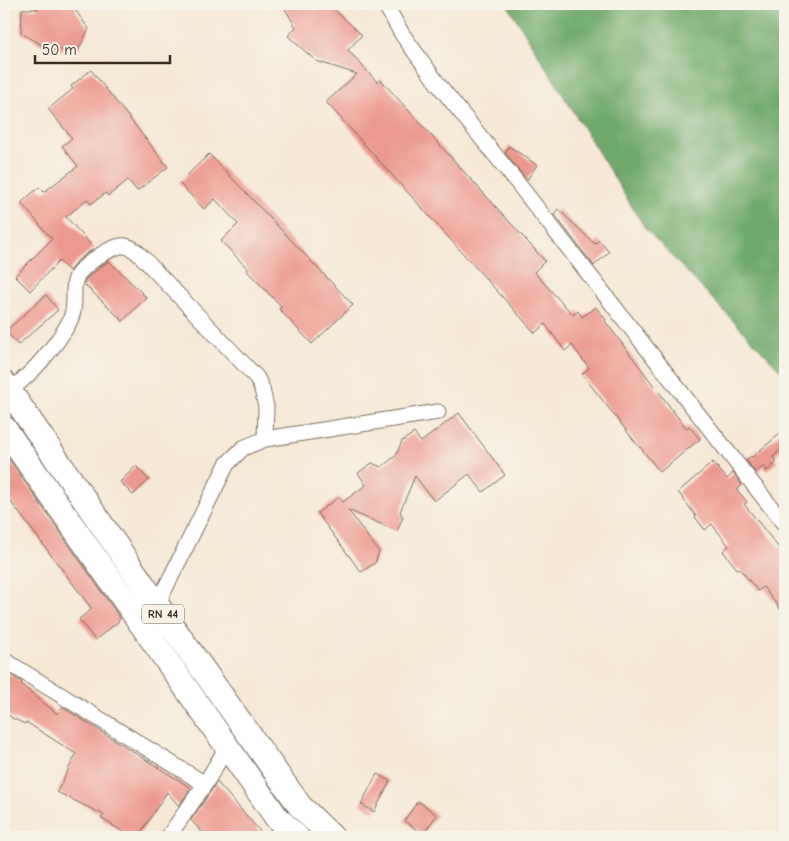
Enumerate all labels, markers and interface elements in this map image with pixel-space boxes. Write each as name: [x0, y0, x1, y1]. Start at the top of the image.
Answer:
scale bar: [35, 32, 170, 64]
text: 50 m: [42, 41, 77, 59]
road number: RN 44: [142, 604, 184, 624]

